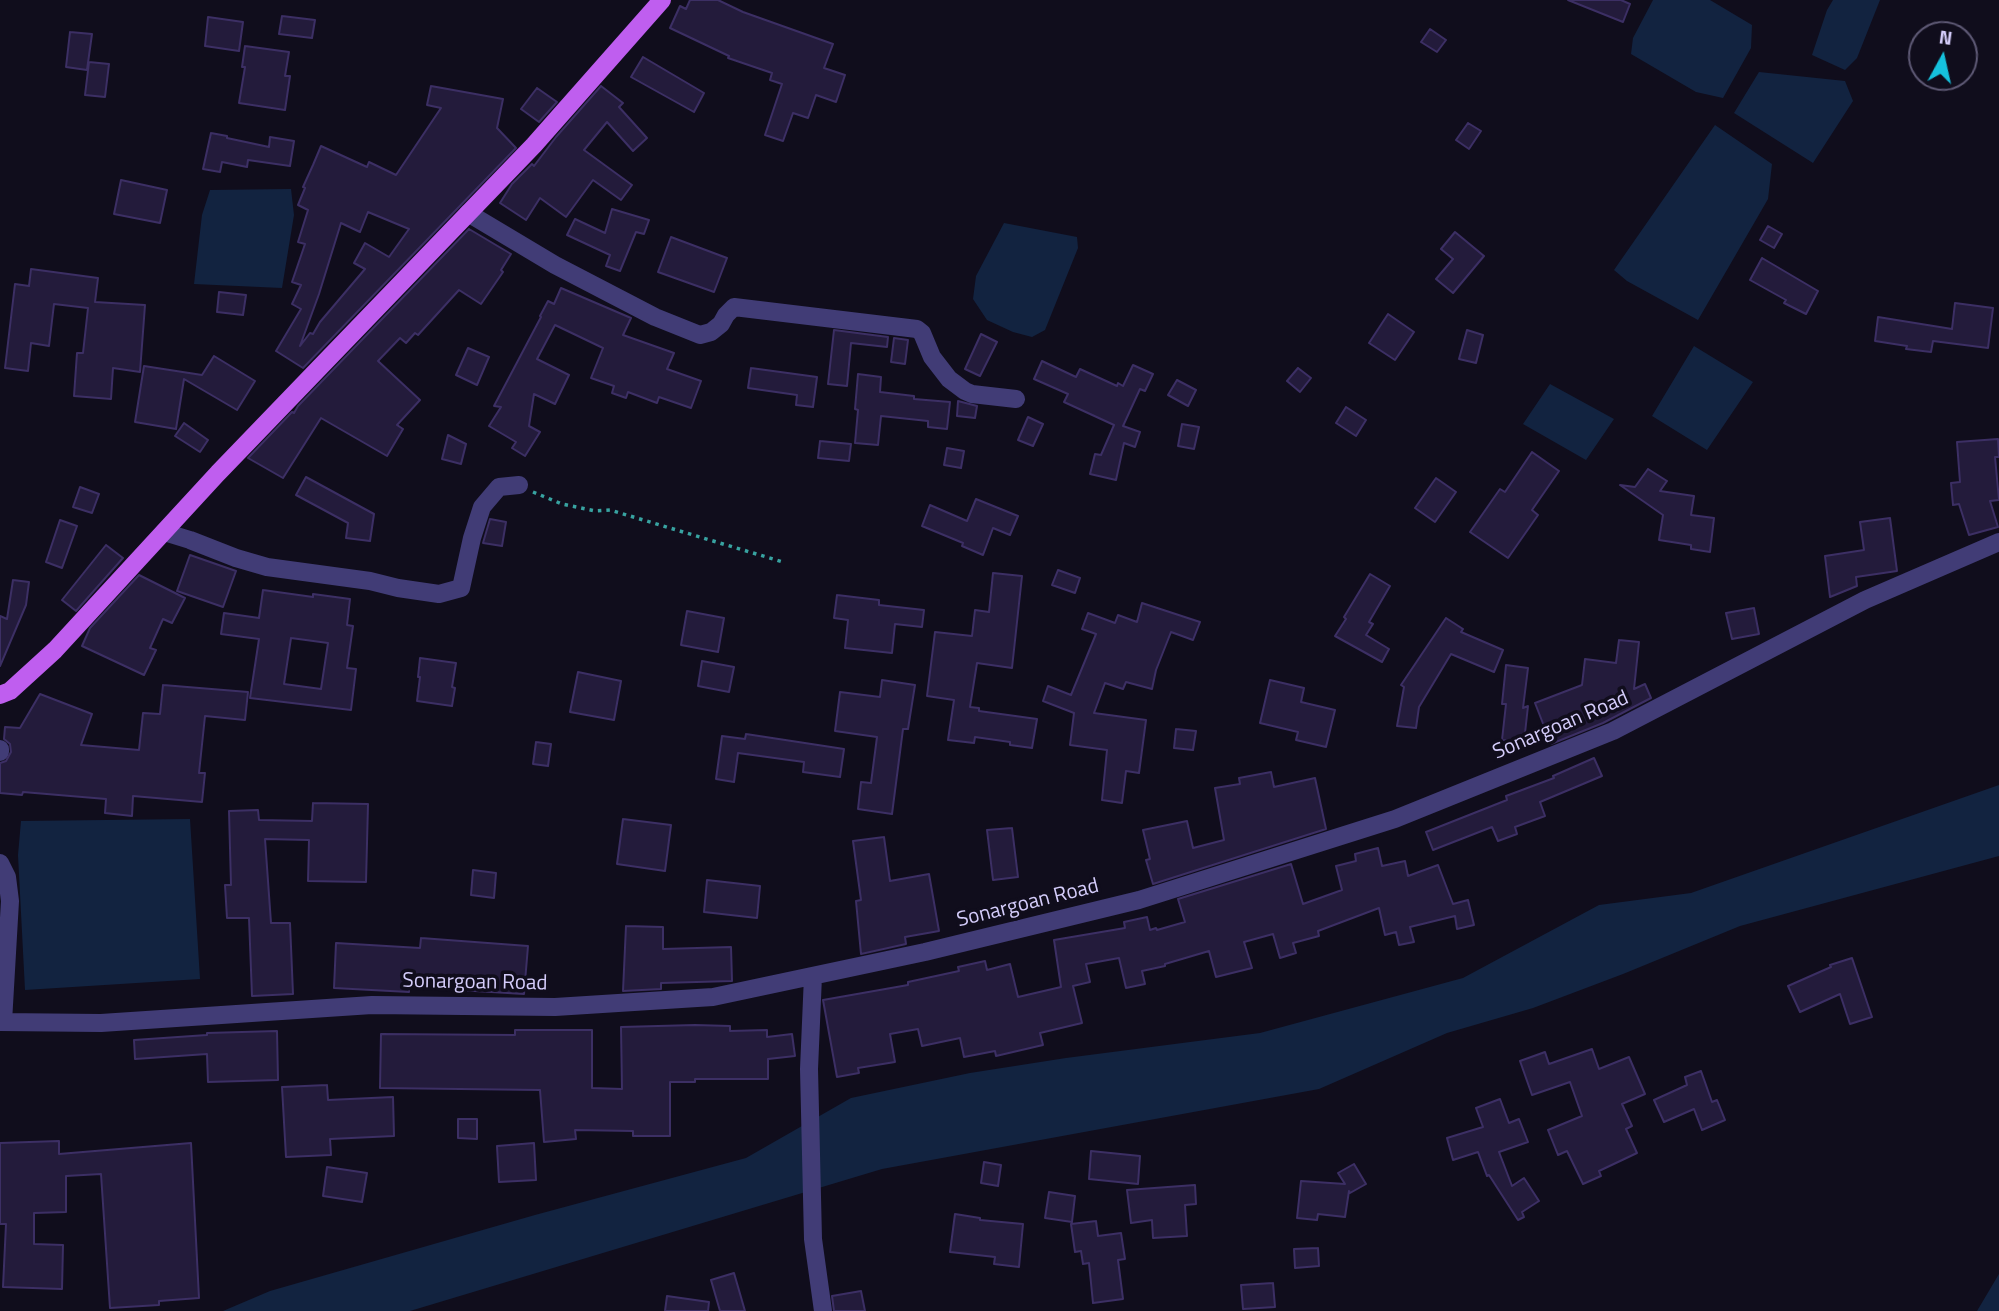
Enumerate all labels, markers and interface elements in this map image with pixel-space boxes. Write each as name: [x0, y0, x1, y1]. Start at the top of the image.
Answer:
north arrow: [1908, 21, 1978, 91]
text: N: [1937, 21, 1954, 52]
street label: Sonargoan Road: [1489, 686, 1633, 766]
street label: Sonargoan Road: [955, 874, 1101, 934]
street label: Sonargoan Road: [402, 969, 548, 997]

